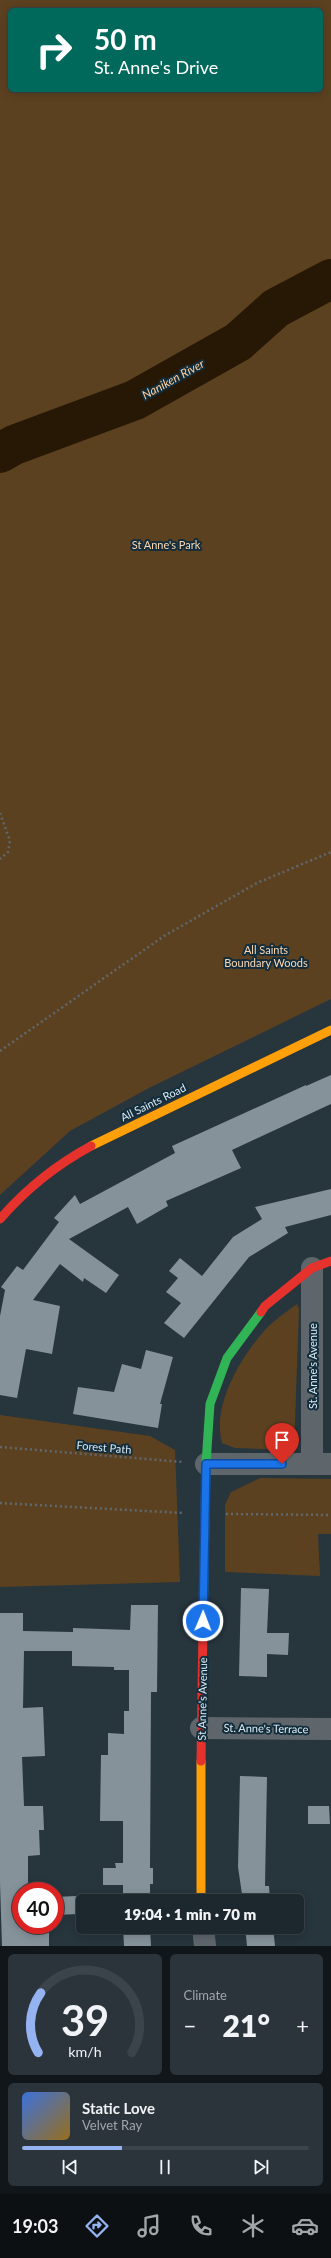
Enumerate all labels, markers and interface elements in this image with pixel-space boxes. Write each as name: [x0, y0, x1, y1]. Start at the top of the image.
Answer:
text: 50 m: [94, 22, 157, 56]
icon: right: [28, 24, 80, 76]
text: St. Anne's Drive: [94, 56, 218, 78]
water label: Naniken River: [139, 355, 208, 402]
park label: St Anne's Park: [132, 538, 201, 551]
park label: All Saints Boundary Woods: [224, 943, 308, 969]
street label: All Saints Road: [118, 1081, 188, 1123]
street label: St. Anne's Avenue: [306, 1323, 319, 1409]
pin: [265, 1423, 299, 1464]
icon: arrive: [271, 1429, 293, 1451]
street label: Forest Path: [76, 1438, 132, 1456]
position arrow: [182, 1600, 224, 1642]
street label: St Anne's Avenue: [195, 1657, 209, 1741]
street label: St. Anne's Terrace: [224, 1721, 309, 1735]
speed limit sign: 40: [12, 1882, 64, 1934]
text: 19:04 · 1 min · 70 m: [124, 1905, 256, 1923]
text: Climate: [184, 1987, 227, 2003]
text: 39: [61, 1994, 109, 2044]
text: 21°: [223, 2007, 270, 2043]
text: −: [184, 2012, 196, 2039]
text: +: [296, 2012, 309, 2039]
text: km/h: [68, 2042, 101, 2059]
text: Static Love: [82, 2099, 155, 2117]
text: Velvet Ray: [82, 2117, 142, 2133]
icon: previous: [59, 2156, 81, 2178]
icon: pause: [154, 2156, 176, 2178]
icon: next: [250, 2156, 272, 2178]
icon: directions: [83, 2212, 111, 2240]
icon: music: [135, 2212, 163, 2240]
icon: phone: [187, 2212, 215, 2240]
icon: climate: [239, 2212, 267, 2240]
icon: car: [291, 2212, 319, 2240]
text: 19:03: [12, 2215, 58, 2237]

